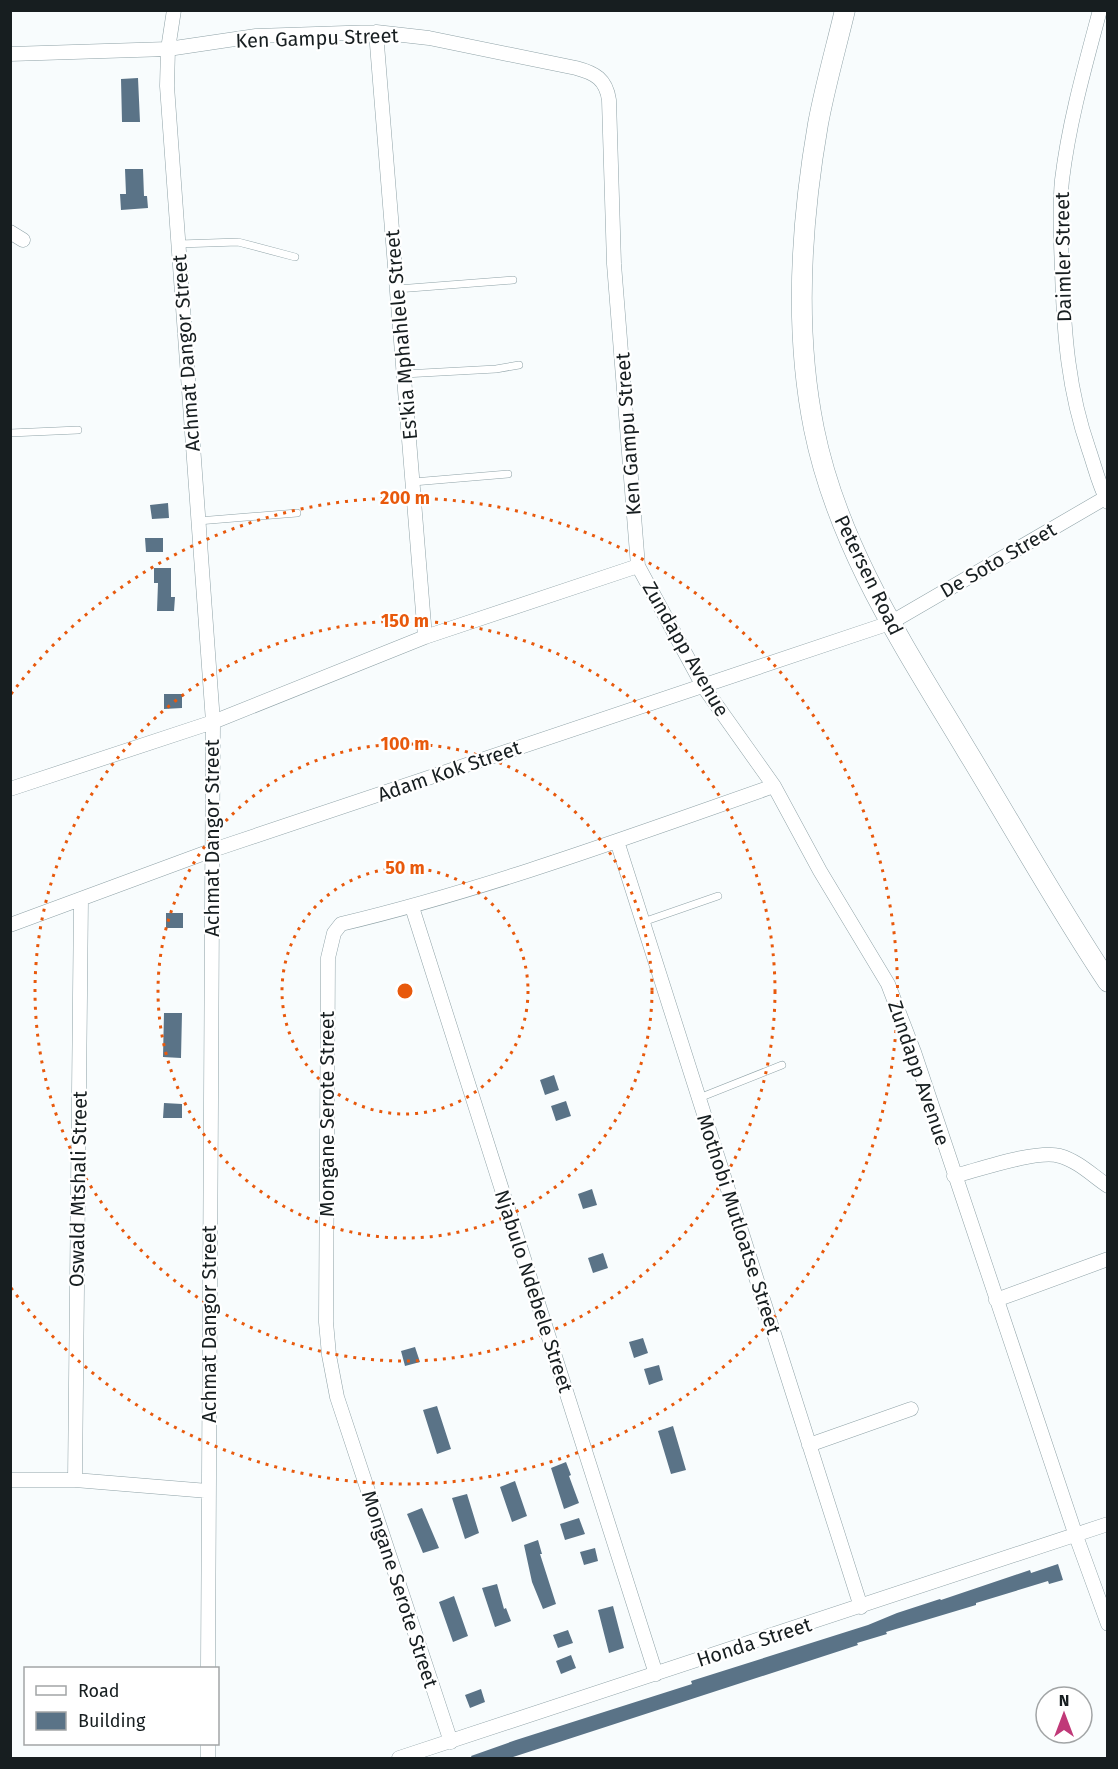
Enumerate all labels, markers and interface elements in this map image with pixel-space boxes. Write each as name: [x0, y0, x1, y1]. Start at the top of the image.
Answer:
street label: Ken Gampu Street: [235, 23, 400, 53]
street label: Daimler Street: [1050, 191, 1076, 322]
street label: Es'kia Mphahlele Street: [380, 228, 422, 441]
street label: Achmat Dangor Street: [167, 253, 205, 452]
street label: Ken Gampu Street: [610, 351, 646, 516]
text: 200 m: [380, 487, 430, 509]
street label: Petersen Road: [830, 511, 908, 639]
street label: De Soto Street: [936, 517, 1061, 603]
street label: Zundapp Avenue: [638, 577, 734, 721]
text: 150 m: [381, 610, 429, 632]
text: 100 m: [381, 733, 429, 755]
street label: Adam Kok Street: [374, 735, 524, 807]
street label: Achmat Dangor Street: [200, 738, 224, 937]
text: 50 m: [385, 857, 425, 879]
centre of rings: [395, 981, 415, 1001]
street label: Zundapp Avenue: [883, 997, 955, 1149]
street label: Mongane Serote Street: [315, 1010, 339, 1217]
street label: Oswald Mtshali Street: [64, 1090, 92, 1287]
street label: Mothobi Mutloatse Street: [692, 1111, 786, 1338]
street label: Njabulo Ndebele Street: [490, 1187, 578, 1396]
street label: Achmat Dangor Street: [197, 1224, 221, 1423]
street label: Mongane Serote Street: [357, 1487, 443, 1691]
street label: Honda Street: [694, 1612, 815, 1672]
legend: [24, 1667, 219, 1745]
text: Road: [78, 1680, 120, 1702]
north arrow: [1034, 1685, 1094, 1745]
text: N: [1059, 1691, 1069, 1710]
text: Building: [78, 1710, 146, 1732]

